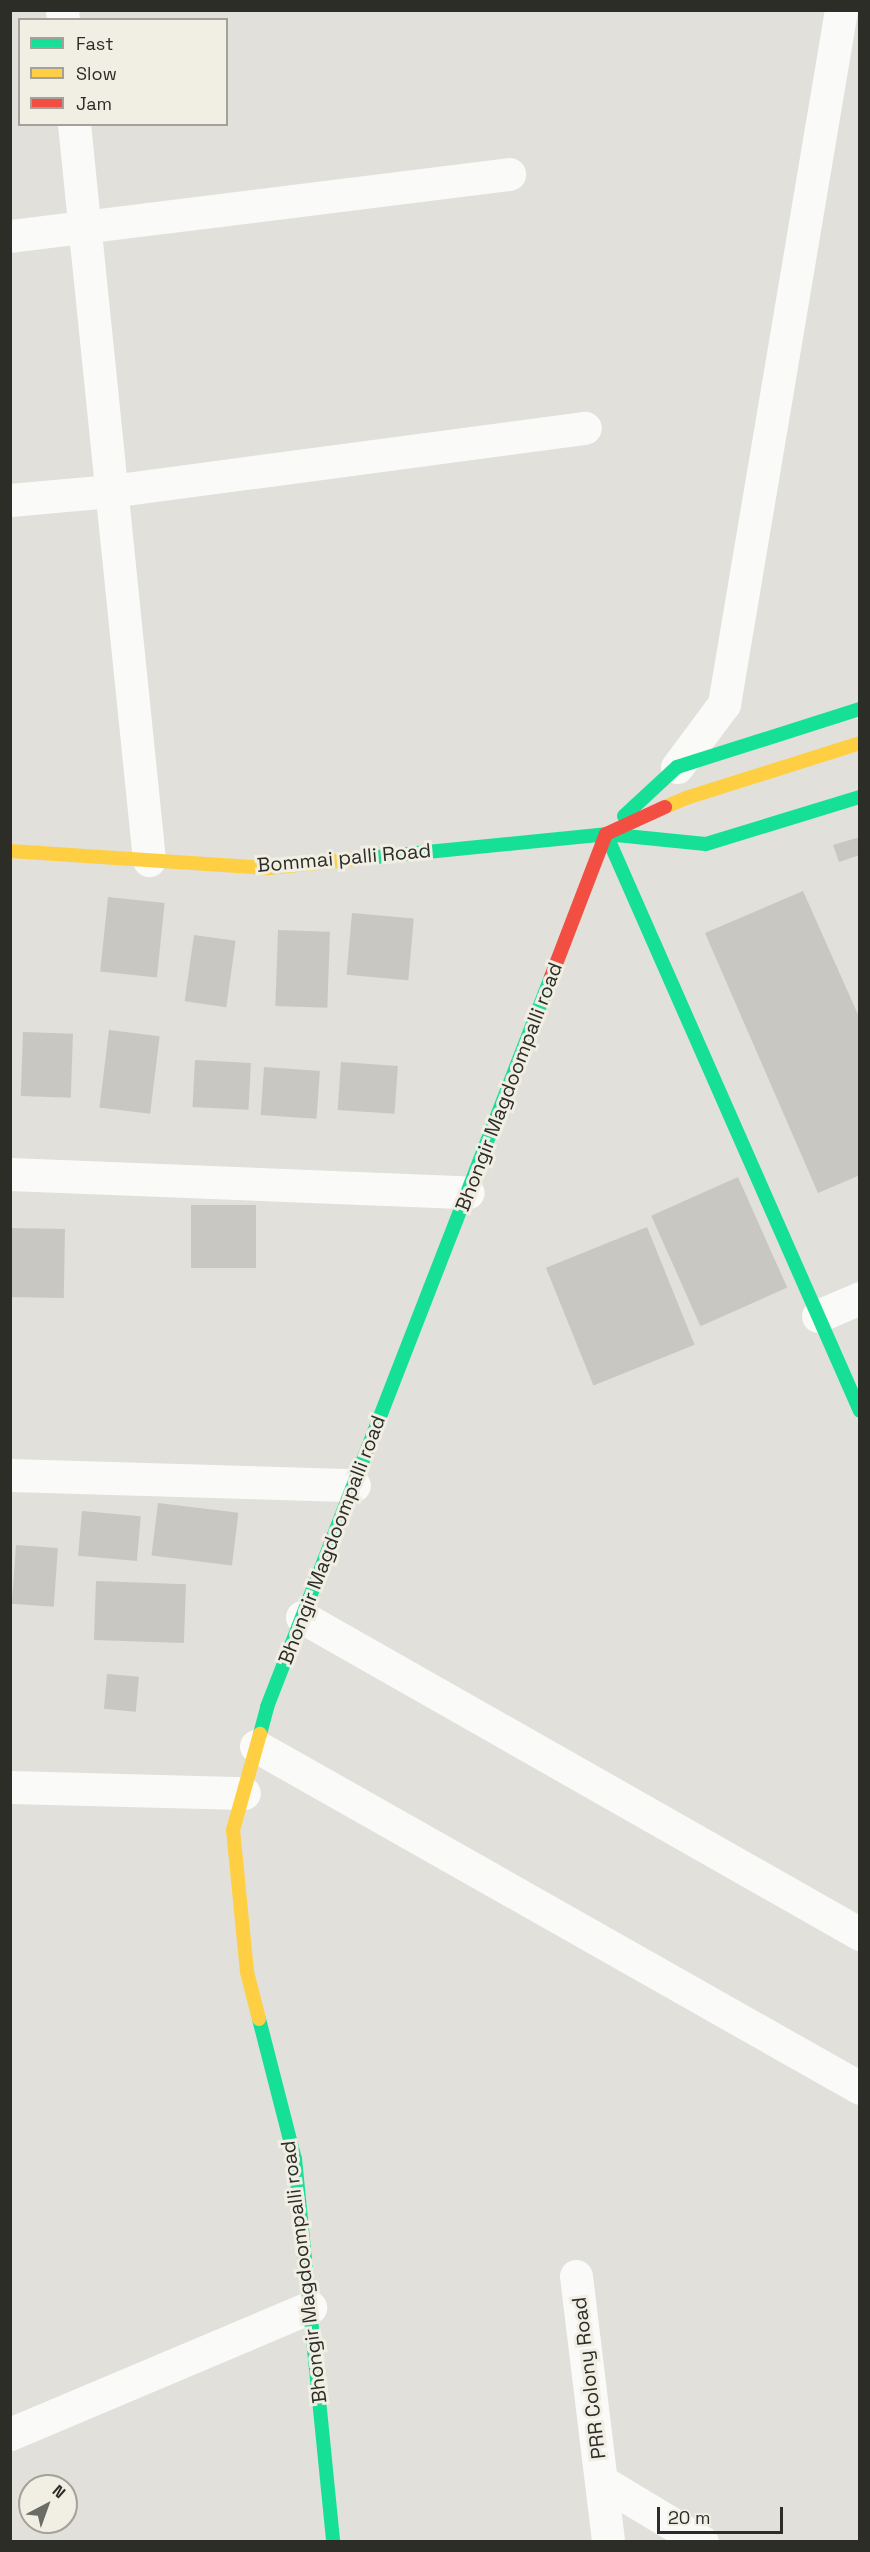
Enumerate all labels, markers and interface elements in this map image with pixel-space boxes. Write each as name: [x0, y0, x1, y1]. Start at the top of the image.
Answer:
legend: [18, 18, 228, 126]
text: Fast: [76, 32, 113, 55]
text: Slow: [76, 62, 117, 85]
text: Jam: [76, 92, 112, 115]
street label: Bommai palli Road: [256, 838, 432, 878]
street label: Bhongir Magdoompalli road: [450, 959, 568, 1215]
street label: Bhongir Magdoompalli road: [273, 1412, 391, 1668]
street label: Bhongir Magdoompalli road: [276, 2139, 332, 2405]
street label: PRR Colony Road: [567, 2295, 611, 2461]
north arrow: [18, 2474, 78, 2534]
text: N: [48, 2480, 70, 2503]
scale bar: [660, 2495, 786, 2533]
text: 20 m: [668, 2506, 711, 2529]

